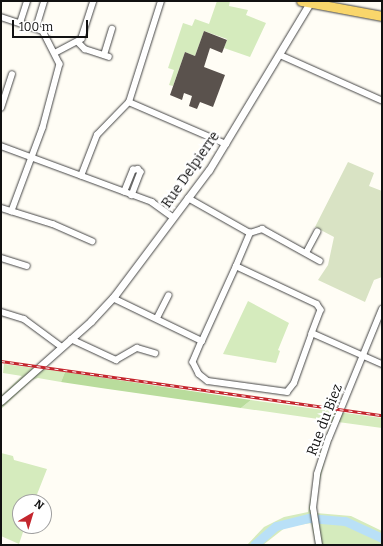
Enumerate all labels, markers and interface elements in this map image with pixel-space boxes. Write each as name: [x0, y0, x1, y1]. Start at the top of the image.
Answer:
scale bar: [14, 12, 90, 38]
text: 100 m: [19, 20, 53, 34]
street label: Rue Delpierre: [158, 129, 224, 211]
street label: Rue du Biez: [304, 382, 346, 458]
north arrow: [12, 494, 52, 534]
text: N: [32, 497, 46, 513]

